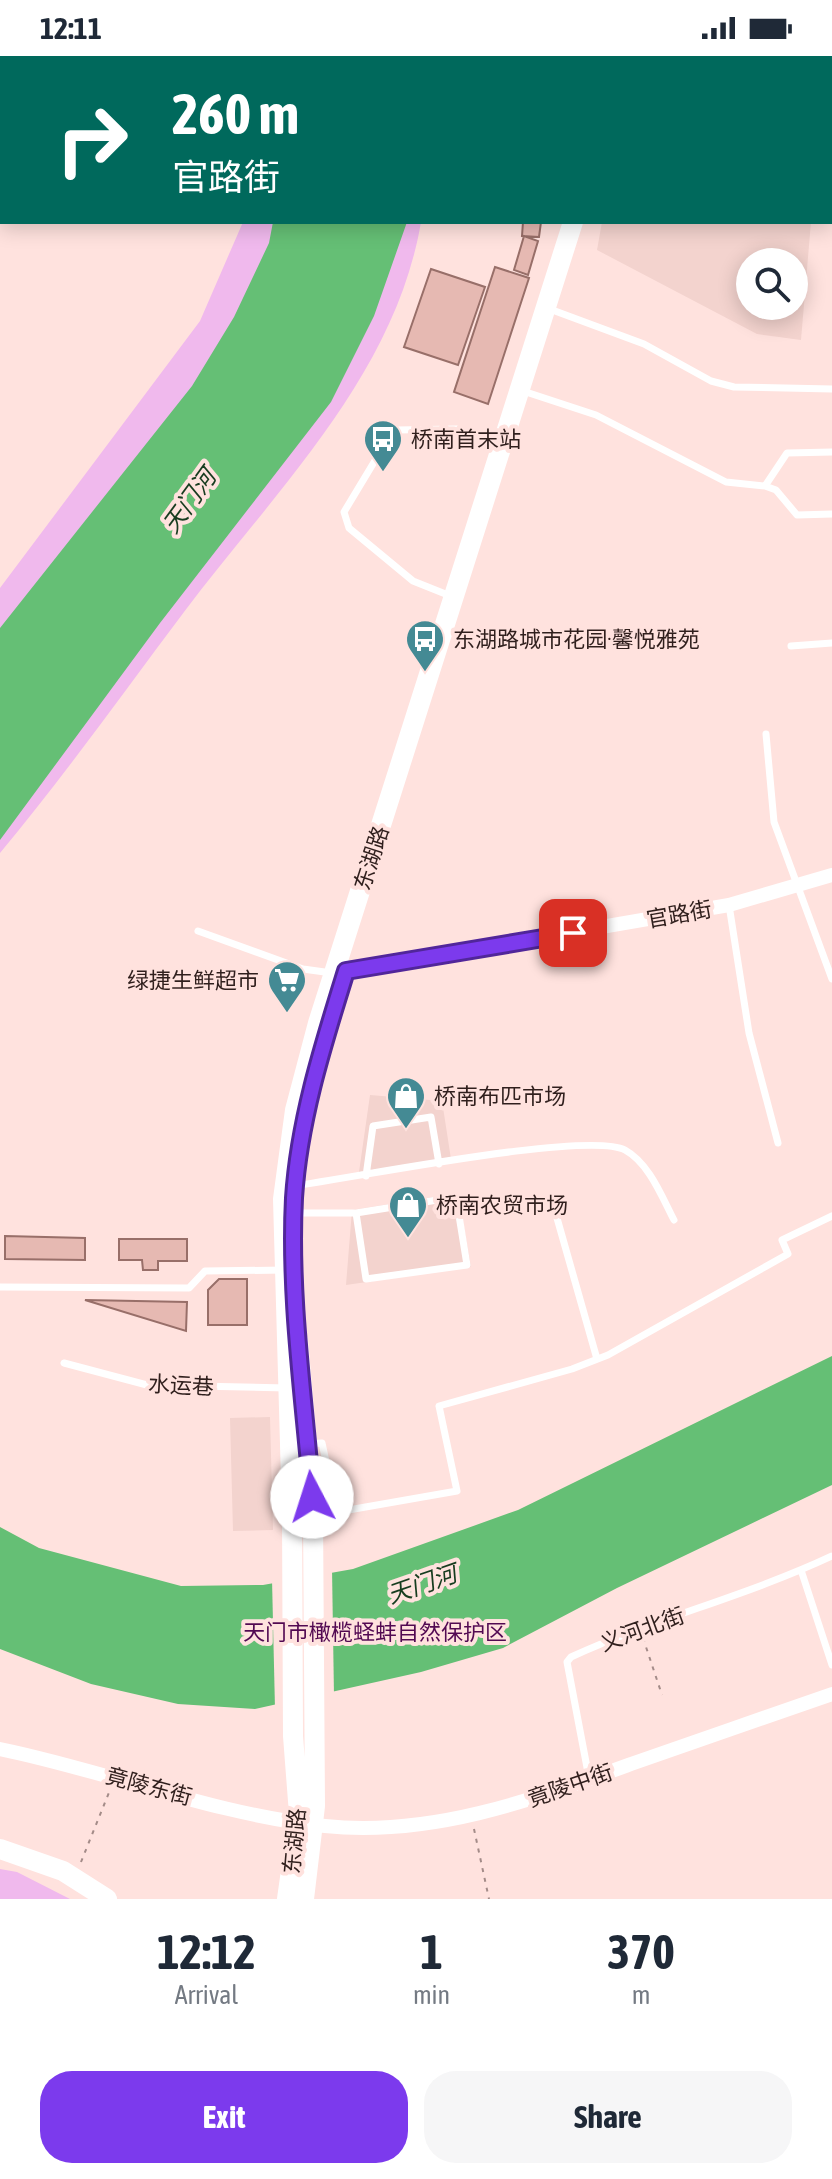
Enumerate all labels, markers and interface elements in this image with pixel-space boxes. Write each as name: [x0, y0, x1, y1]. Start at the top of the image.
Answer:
text: 12:11: [40, 11, 102, 45]
text: 260 m: [172, 82, 299, 146]
icon: right: [40, 88, 144, 192]
text: 官路街: [172, 156, 280, 198]
map controls: [736, 248, 808, 320]
button: search: [736, 248, 808, 320]
bus stop icon: 桥南首末站: [362, 418, 404, 473]
place label: 桥南首末站: [411, 426, 521, 452]
water label: 天门河: [157, 461, 223, 538]
bus stop icon: 东湖路城市花园·馨悦雅苑: [404, 618, 446, 673]
place label: 东湖路城市花园·馨悦雅苑: [453, 626, 700, 652]
street label: 东湖路: [348, 823, 394, 893]
street label: 官路街: [644, 895, 714, 933]
pin: [539, 899, 607, 967]
icon: arrive: [551, 911, 595, 955]
supermarket icon: 绿捷生鲜超市: [266, 959, 308, 1014]
place label: 绿捷生鲜超市: [127, 967, 259, 993]
shop icon: 桥南布匹市场: [385, 1075, 427, 1130]
place label: 桥南布匹市场: [434, 1083, 566, 1109]
shop icon: 桥南农贸市场: [387, 1184, 429, 1239]
place label: 桥南农贸市场: [436, 1192, 568, 1218]
street label: 水运巷: [147, 1370, 215, 1400]
position arrow: [270, 1455, 354, 1539]
water label: 天门河: [384, 1558, 464, 1608]
street label: 义河北街: [596, 1602, 688, 1656]
park label: 天门市橄榄蛏蚌自然保护区: [243, 1619, 507, 1645]
street label: 竟陵中街: [524, 1758, 616, 1812]
street label: 竟陵东街: [103, 1762, 195, 1810]
street label: 东湖路: [278, 1807, 310, 1875]
text: 12:12: [157, 1924, 256, 1979]
text: 1: [420, 1924, 443, 1979]
text: 370: [607, 1924, 675, 1979]
text: Arrival: [175, 1980, 238, 2010]
text: min: [413, 1980, 450, 2010]
text: m: [632, 1980, 650, 2010]
button: Exit: [40, 2071, 408, 2163]
button: Share: [424, 2071, 792, 2163]

